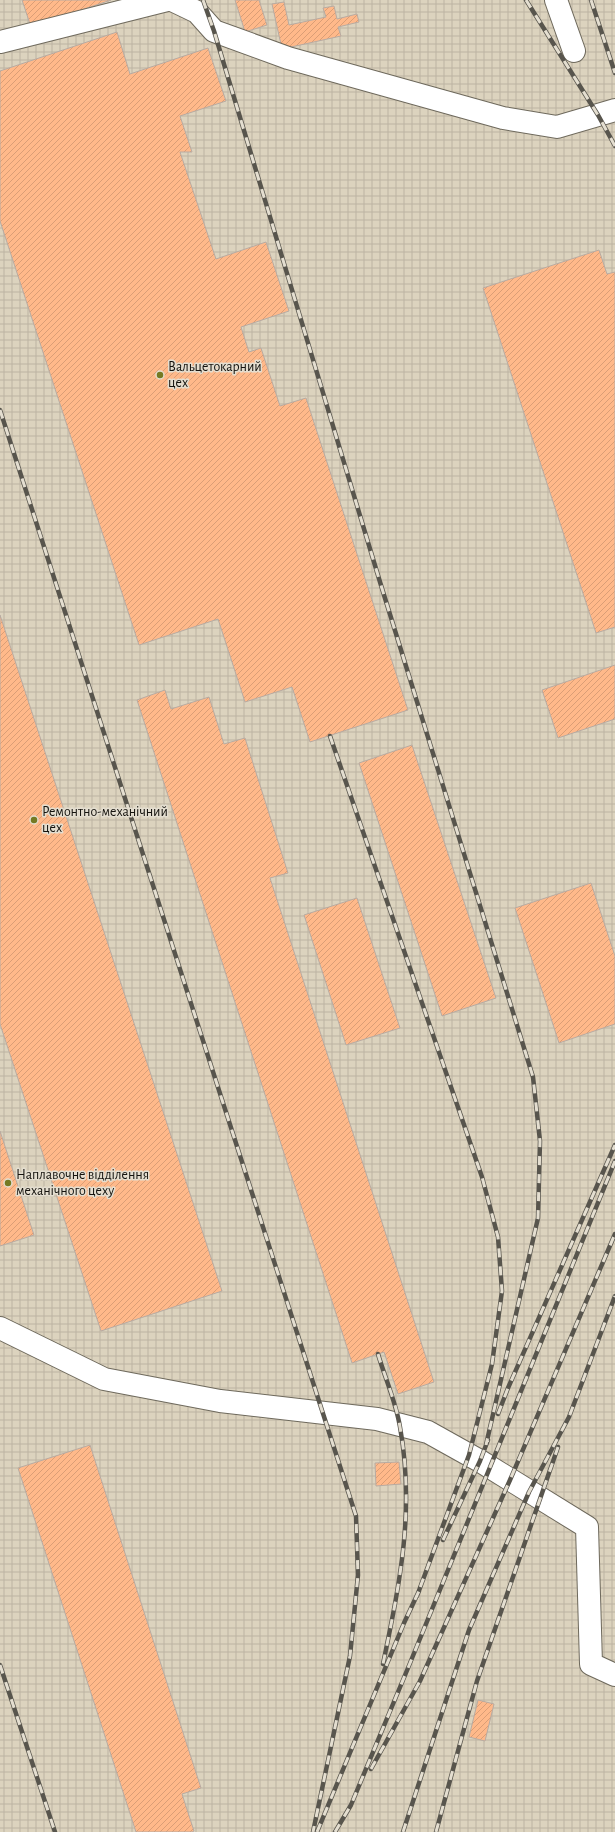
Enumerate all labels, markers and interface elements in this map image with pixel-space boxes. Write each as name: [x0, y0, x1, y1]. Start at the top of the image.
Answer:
place label: Вальцетокарний цех: [168, 360, 262, 390]
marker: Вальцетокарний цех: [155, 370, 165, 380]
place label: Ремонтно-механічний цех: [42, 805, 168, 835]
marker: Ремонтно-механічний цех: [29, 815, 39, 825]
place label: Наплавочне відділення механічного цеху: [16, 1168, 149, 1198]
marker: Наплавочне відділення механічного цеху: [3, 1178, 13, 1188]

